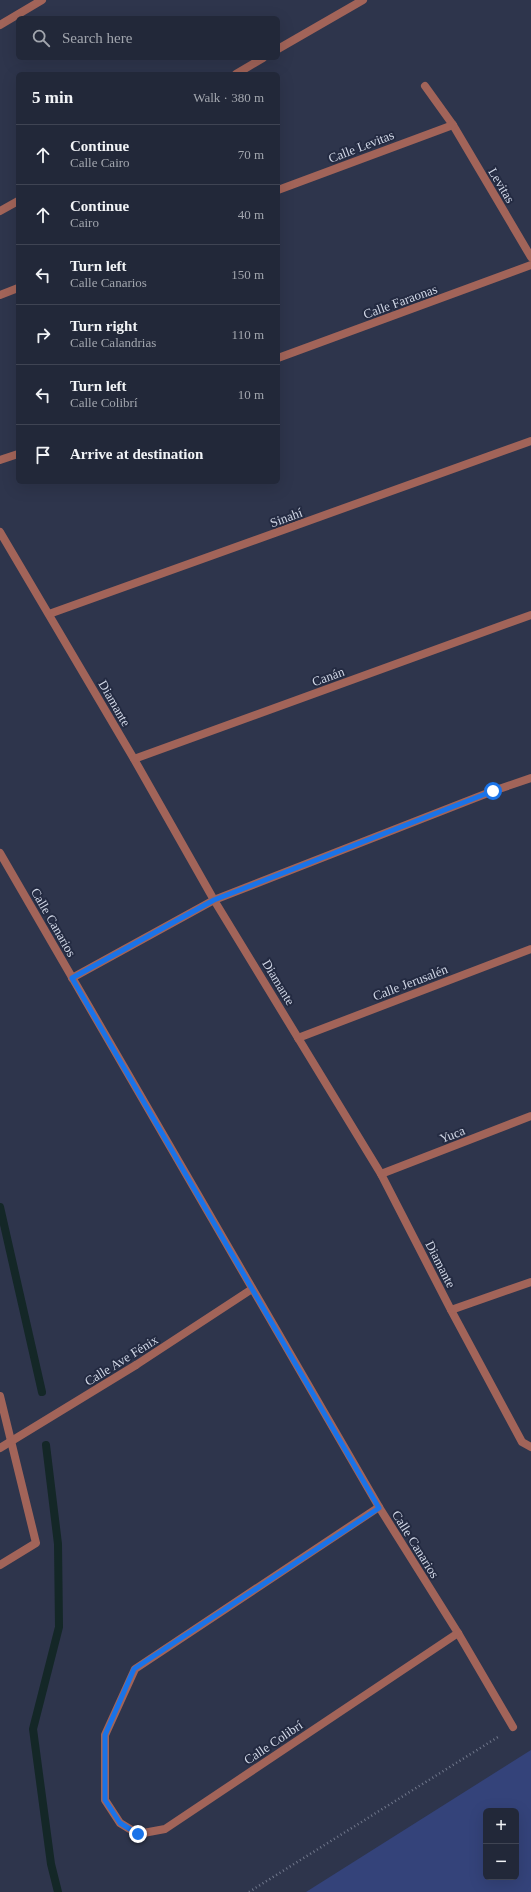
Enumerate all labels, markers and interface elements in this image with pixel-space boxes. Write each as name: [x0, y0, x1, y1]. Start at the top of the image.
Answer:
search box: [16, 16, 280, 60]
icon: search: [30, 27, 52, 49]
text: Search here: [62, 30, 132, 46]
text: 5 min: [32, 88, 73, 107]
text: Walk · 380 m: [193, 90, 264, 105]
street label: Calle Levitas: [326, 127, 396, 166]
text: Continue: [70, 138, 129, 154]
icon: ahead: [32, 144, 54, 166]
text: 70 m: [238, 147, 264, 162]
text: Calle Cairo: [70, 155, 130, 170]
street label: Levitas: [485, 165, 518, 206]
text: Continue: [70, 198, 129, 214]
icon: ahead: [32, 204, 54, 226]
text: 40 m: [238, 207, 264, 222]
text: Cairo: [70, 215, 99, 230]
text: Turn left: [70, 258, 127, 274]
icon: left: [32, 264, 54, 286]
text: 150 m: [231, 267, 264, 282]
text: Calle Canarios: [70, 275, 147, 290]
street label: Calle Faraonas: [361, 281, 439, 322]
text: Turn right: [70, 318, 137, 334]
icon: right: [32, 324, 54, 346]
text: 110 m: [232, 327, 264, 342]
text: Calle Calandrias: [70, 335, 156, 350]
text: Turn left: [70, 378, 127, 394]
icon: left: [32, 384, 54, 406]
text: 10 m: [238, 387, 264, 402]
text: Calle Colibrí: [70, 395, 138, 410]
icon: arrive: [32, 444, 54, 466]
text: Arrive at destination: [70, 446, 203, 462]
street label: Sinahí: [268, 505, 305, 530]
street label: Canán: [310, 664, 347, 689]
street label: Diamante: [95, 678, 134, 729]
route start: [484, 782, 502, 800]
street label: Calle Canarios: [28, 885, 79, 959]
street label: Diamante: [259, 957, 298, 1008]
street label: Calle Jerusalén: [371, 961, 450, 1004]
street label: Yuca: [437, 1123, 467, 1146]
street label: Diamante: [422, 1238, 459, 1290]
street label: Calle Ave Fénix: [82, 1332, 161, 1389]
street label: Calle Canarios: [389, 1508, 442, 1581]
street label: Calle Colibrí: [241, 1717, 306, 1768]
map controls: [483, 1808, 519, 1880]
button: +: [483, 1808, 519, 1844]
route end: [129, 1825, 147, 1843]
button: −: [483, 1844, 519, 1880]

